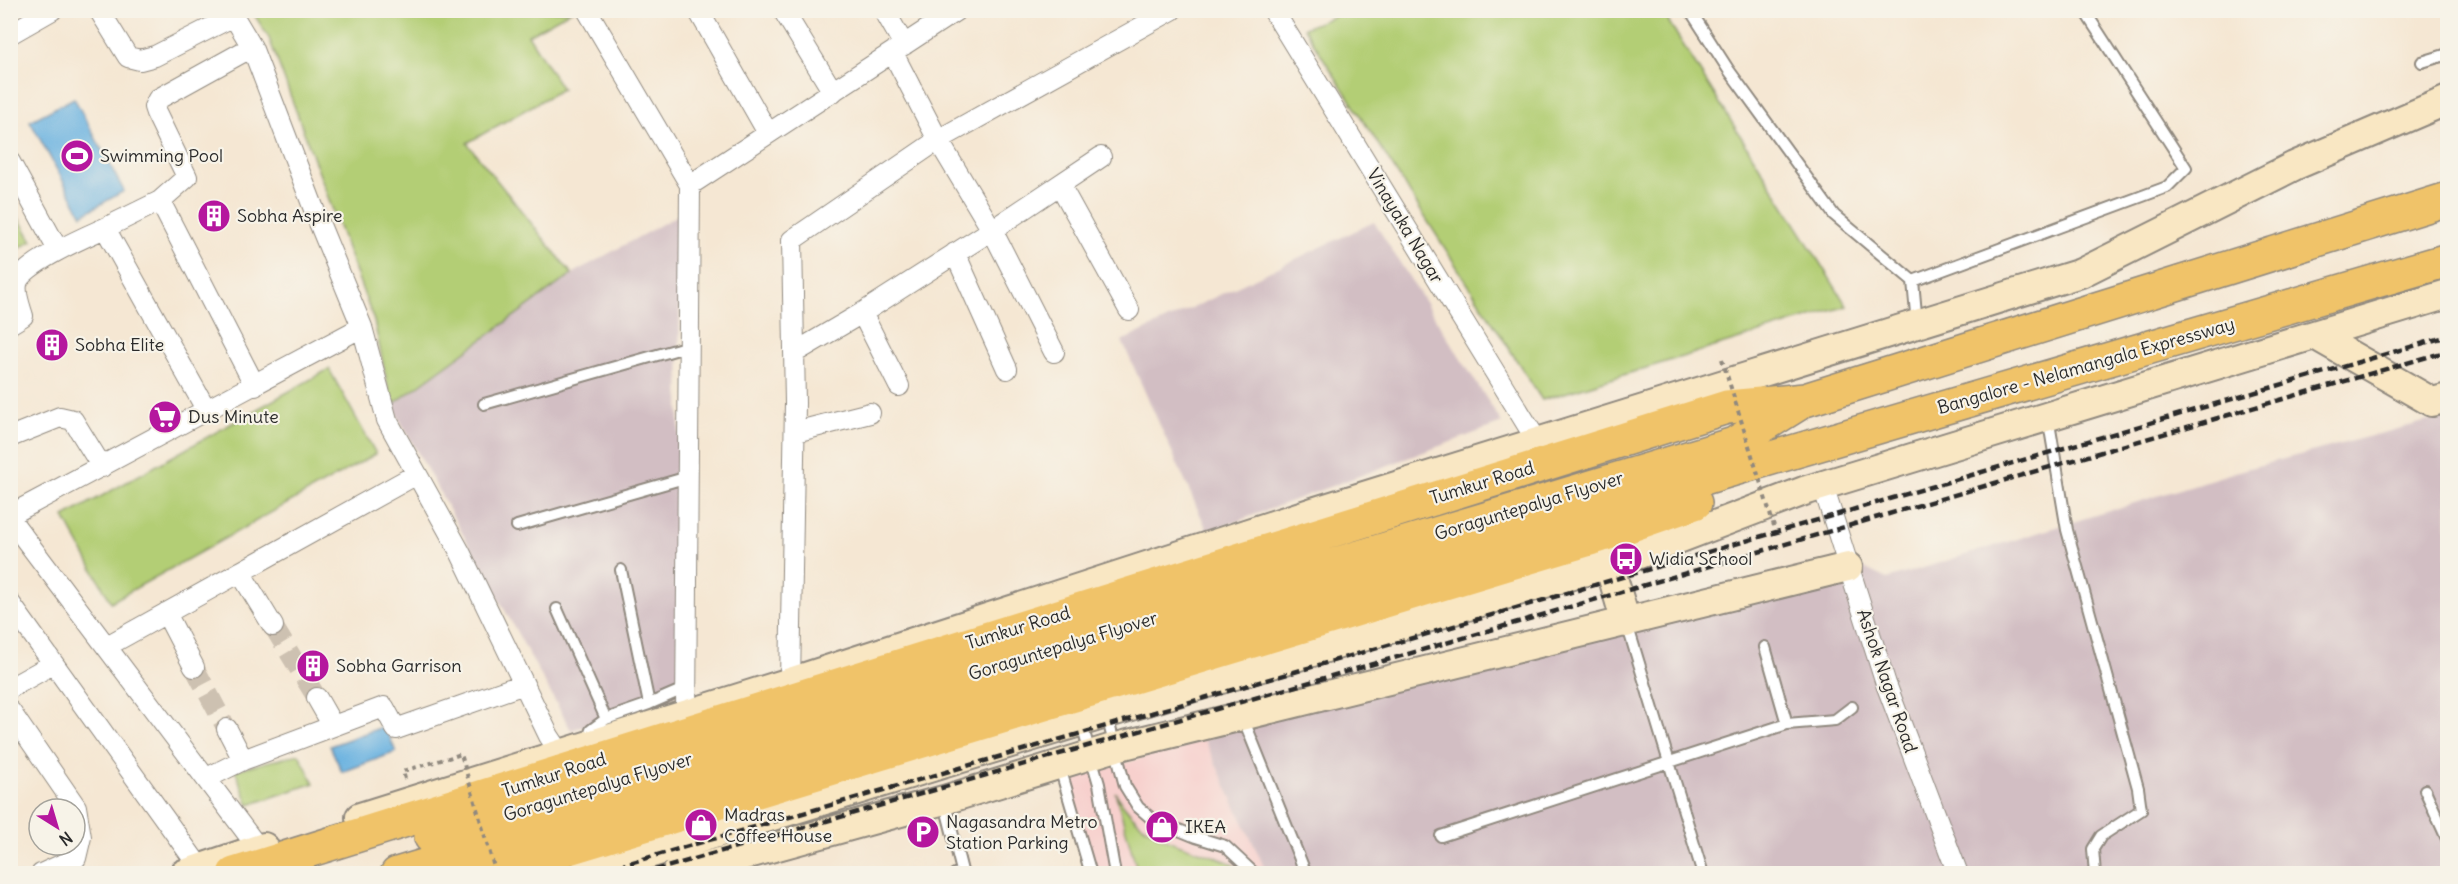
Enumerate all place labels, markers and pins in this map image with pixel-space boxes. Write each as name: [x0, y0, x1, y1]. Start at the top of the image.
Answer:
sports icon: Swimming Pool: [59, 138, 95, 174]
place label: Swimming Pool: [100, 144, 223, 167]
building icon: Sobha Aspire: [196, 198, 232, 234]
place label: Sobha Aspire: [237, 204, 343, 227]
building icon: Sobha Elite: [34, 327, 70, 363]
place label: Sobha Elite: [75, 333, 164, 356]
supermarket icon: Dus Minute: [147, 399, 183, 435]
place label: Dus Minute: [188, 405, 279, 428]
bus stop icon: Widia School: [1608, 541, 1644, 577]
place label: Widia School: [1649, 547, 1752, 570]
building icon: Sobha Garrison: [295, 648, 331, 684]
place label: Sobha Garrison: [336, 654, 462, 677]
place label: Madras Coffee House: [724, 803, 832, 847]
shop icon: Madras Coffee House: [683, 807, 719, 843]
shop icon: IKEA: [1144, 809, 1180, 845]
place label: Nagasandra Metro Station Parking: [946, 810, 1098, 854]
parking icon: Nagasandra Metro Station Parking: [905, 814, 941, 850]
place label: IKEA: [1185, 815, 1226, 838]

